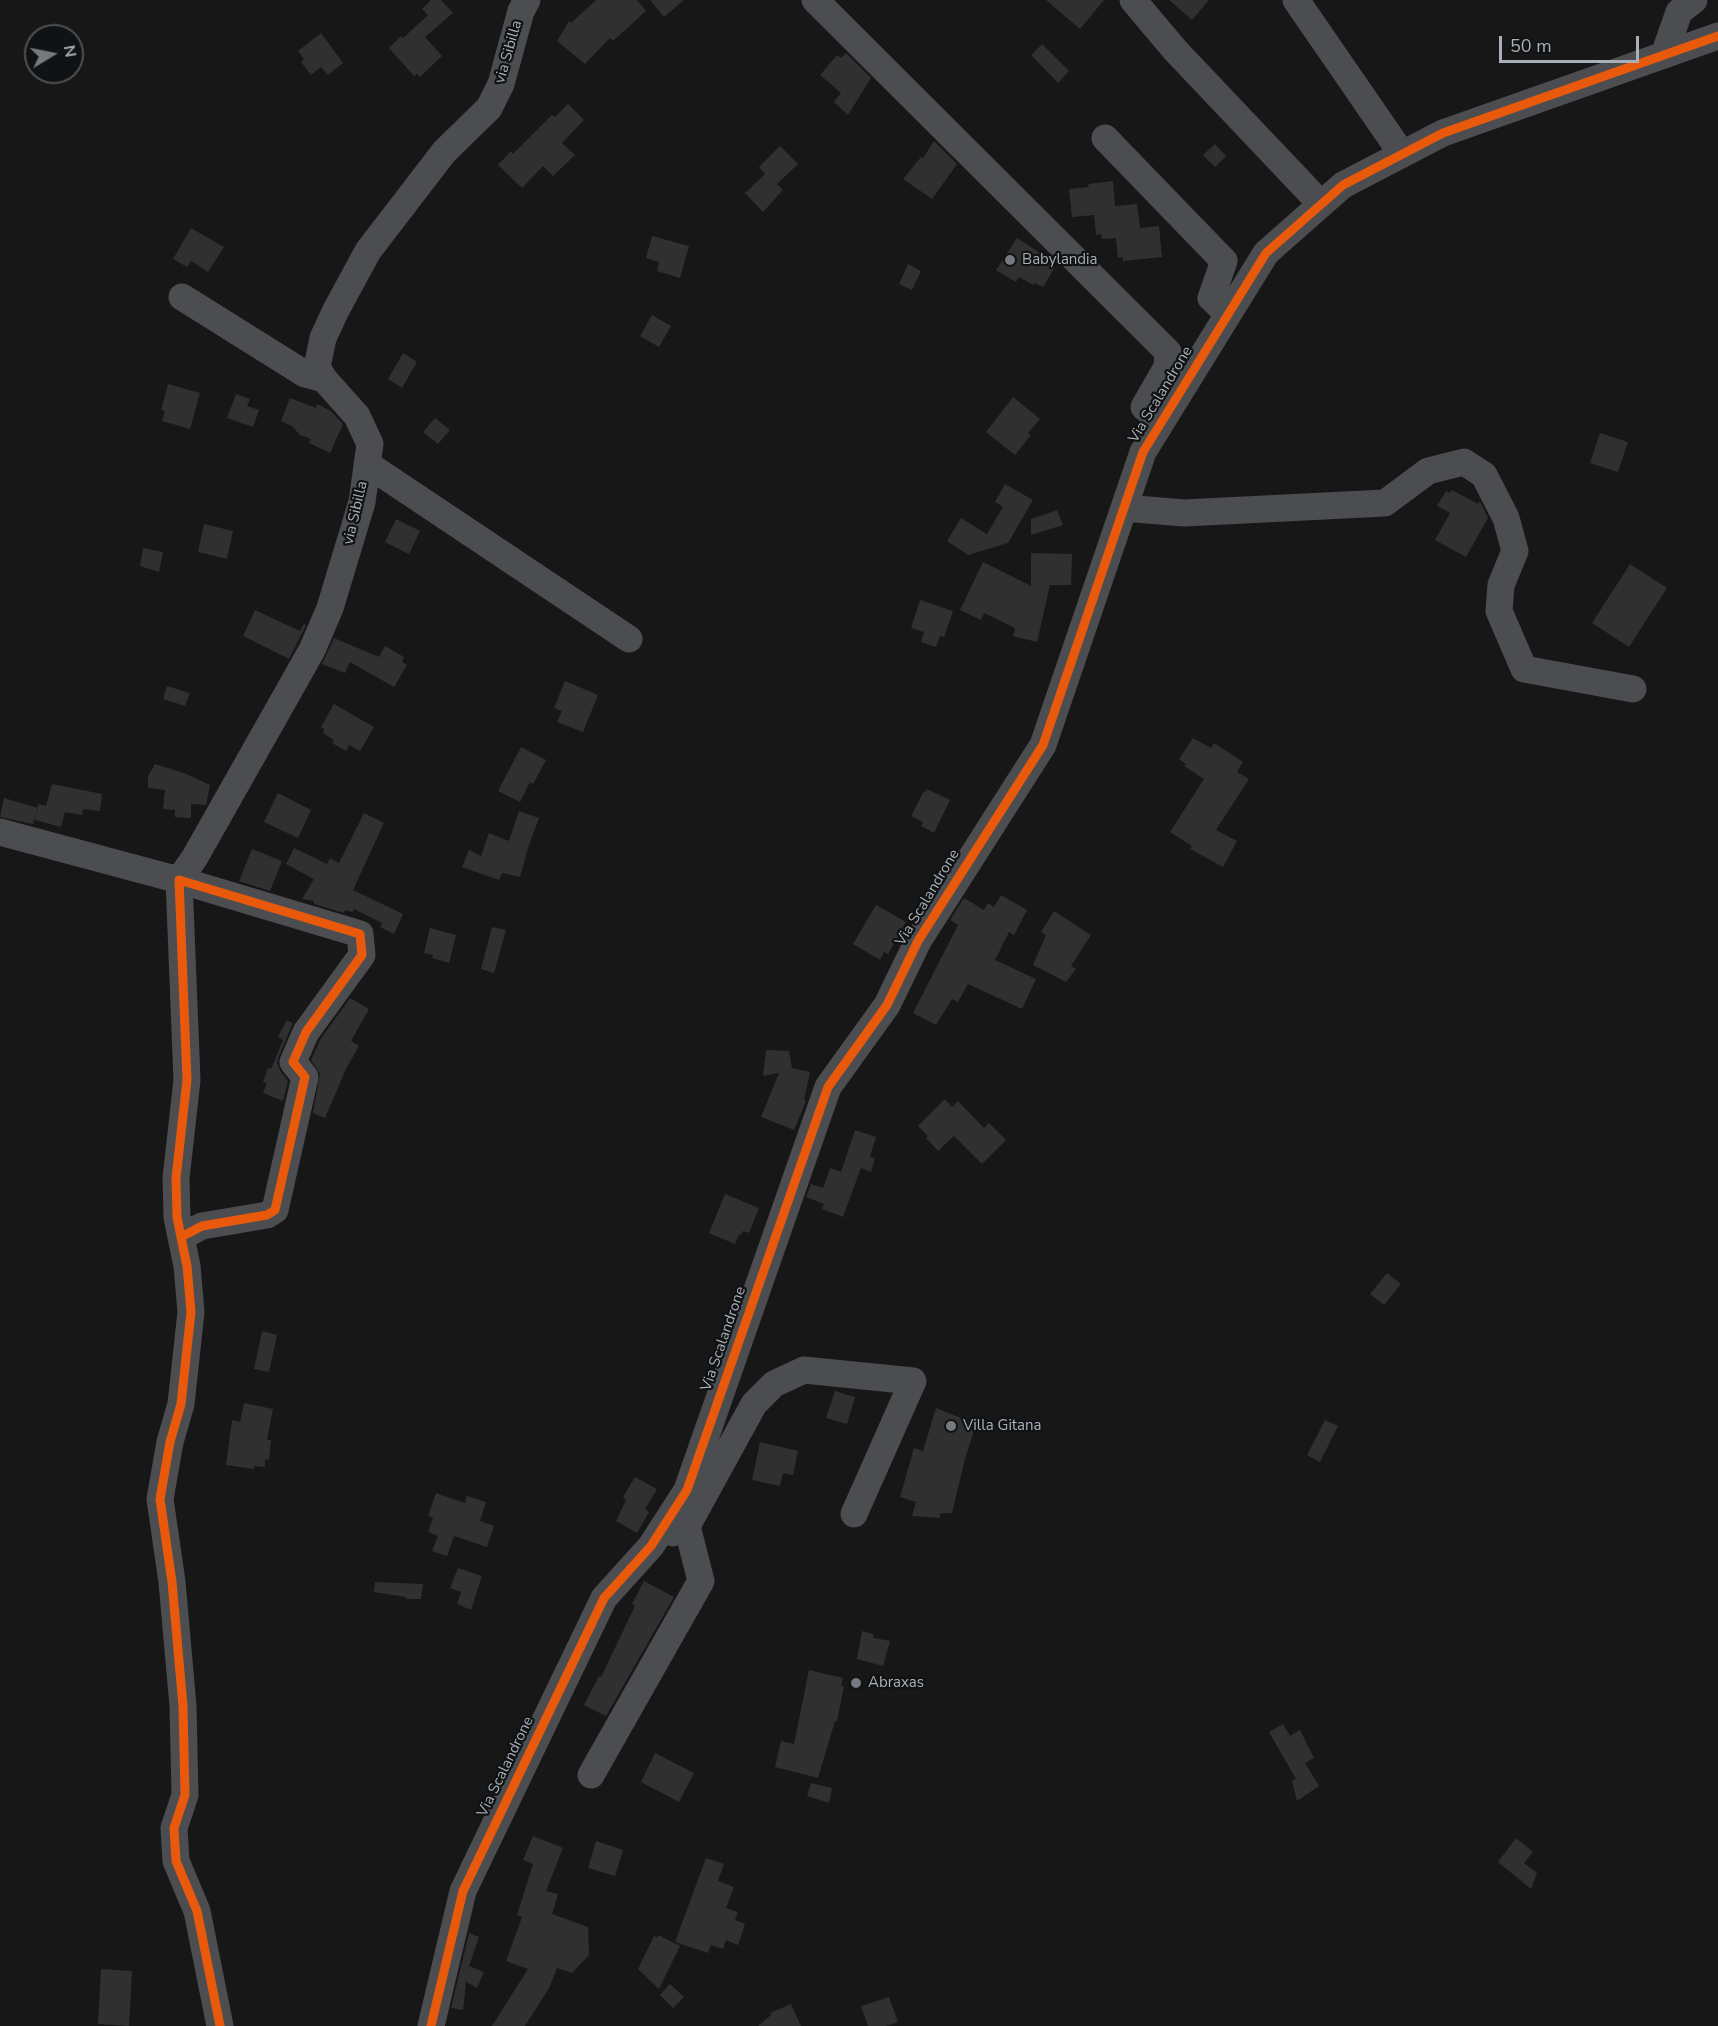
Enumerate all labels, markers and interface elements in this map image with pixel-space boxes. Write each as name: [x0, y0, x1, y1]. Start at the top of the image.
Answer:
street label: via Sibilla: [491, 18, 527, 86]
north arrow: [24, 24, 84, 84]
scale bar: [1502, 24, 1642, 62]
text: 50 m: [1510, 34, 1552, 58]
text: N: [58, 43, 82, 59]
place label: Babylandia: [1022, 251, 1098, 269]
marker: Babylandia: [1003, 253, 1017, 267]
street label: Via Scalandrone: [1125, 343, 1197, 447]
street label: via Sibilla: [340, 479, 372, 547]
street label: Via Scalandrone: [892, 846, 964, 950]
street label: Via Scalandrone: [698, 1284, 750, 1394]
place label: Villa Gitana: [963, 1417, 1042, 1435]
marker: Villa Gitana: [944, 1419, 958, 1433]
place label: Abraxas: [868, 1674, 924, 1692]
marker: Abraxas: [849, 1676, 863, 1690]
street label: Via Scalandrone: [474, 1714, 538, 1820]

